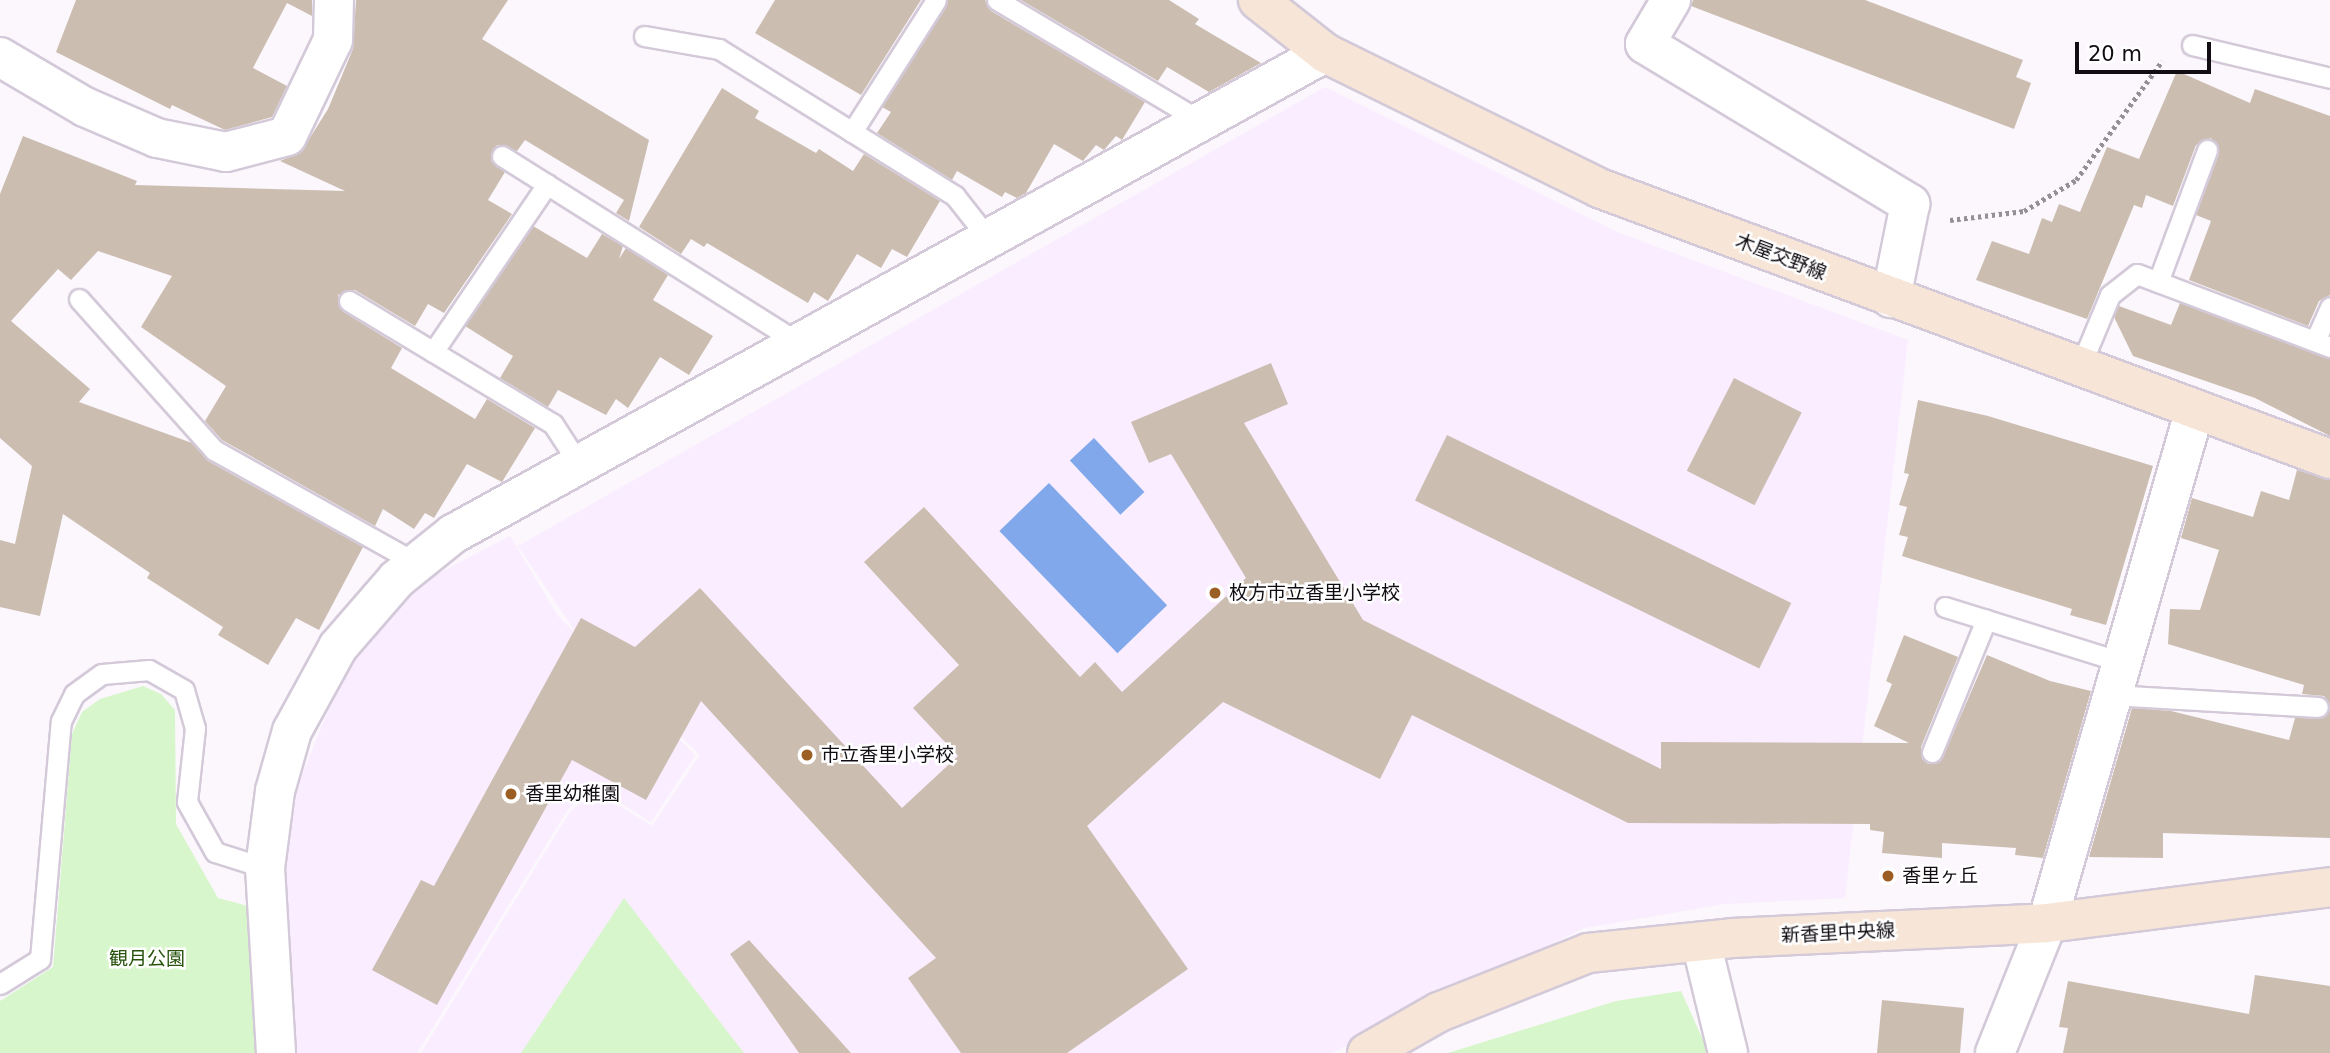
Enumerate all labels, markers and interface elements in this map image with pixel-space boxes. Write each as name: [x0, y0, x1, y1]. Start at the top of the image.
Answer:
scale bar: [2078, 28, 2214, 72]
text: 20 m: [2088, 42, 2142, 66]
street label: 木屋交野線: [1733, 229, 1829, 285]
place label: 枚方市立香里小学校: [1229, 582, 1400, 604]
marker: 枚方市立香里小学校: [1207, 585, 1223, 601]
place label: 市立香里小学校: [821, 744, 954, 766]
marker: 市立香里小学校: [799, 747, 815, 763]
place label: 香里幼稚園: [525, 783, 620, 805]
marker: 香里幼稚園: [503, 786, 519, 802]
place label: 香里ヶ丘: [1902, 865, 1978, 887]
marker: 香里ヶ丘: [1880, 868, 1896, 884]
street label: 新香里中央線: [1780, 919, 1896, 947]
park label: 観月公園: [109, 948, 185, 970]

